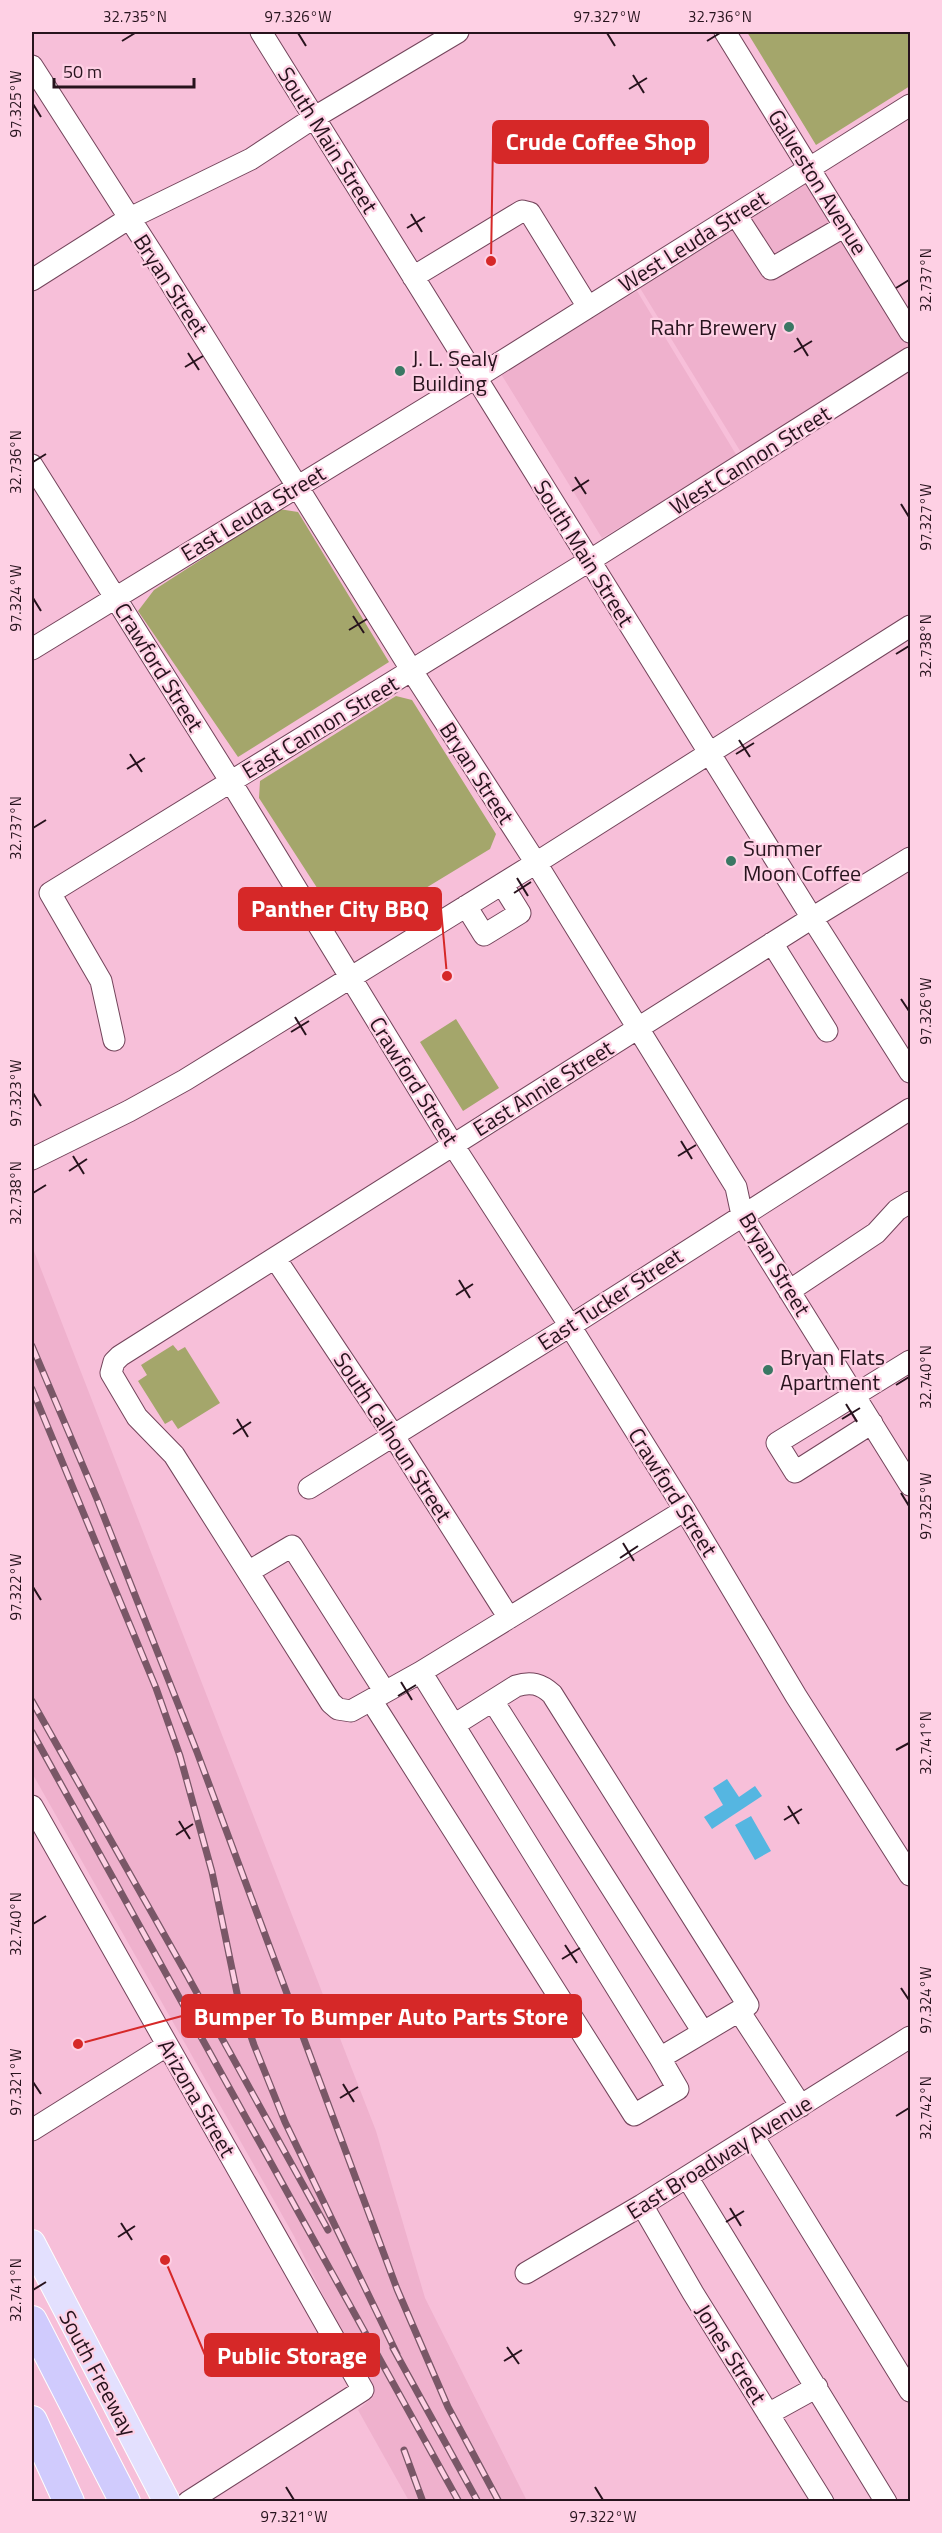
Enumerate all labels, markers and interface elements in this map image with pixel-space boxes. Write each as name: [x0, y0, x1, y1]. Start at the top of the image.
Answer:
text: 32.735°N: [103, 5, 167, 28]
text: 97.326°W: [265, 5, 331, 28]
text: 97.327°W: [574, 5, 640, 28]
text: 32.736°N: [688, 5, 752, 28]
scale bar: [54, 51, 194, 89]
text: 50 m: [63, 58, 102, 85]
street label: South Main Street: [269, 60, 387, 220]
text: 97.325°W: [4, 71, 27, 137]
street label: Galveston Avenue: [760, 103, 876, 261]
callout: Crude Coffee Shop: [493, 121, 708, 163]
text: Crude Coffee Shop: [506, 123, 696, 159]
street label: West Leuda Street: [612, 181, 774, 301]
street label: Bryan Street: [125, 227, 217, 343]
text: 32.737°N: [914, 248, 937, 312]
place label: Rahr Brewery: [650, 310, 777, 344]
marker: Rahr Brewery: [782, 320, 796, 334]
place label: J. L. Sealy Building: [412, 341, 498, 400]
marker: J. L. Sealy Building: [393, 364, 407, 378]
street label: West Cannon Street: [663, 397, 838, 523]
text: 32.736°N: [4, 430, 27, 494]
street label: East Leuda Street: [174, 456, 332, 570]
street label: South Main Street: [525, 473, 643, 633]
text: 97.327°W: [914, 484, 937, 550]
text: 97.324°W: [4, 565, 27, 631]
street label: Crawford Street: [106, 596, 212, 738]
text: 32.738°N: [914, 614, 937, 678]
street label: East Cannon Street: [235, 667, 405, 787]
street label: Bryan Street: [431, 715, 523, 831]
text: 32.737°N: [4, 796, 27, 860]
place label: Summer Moon Coffee: [743, 831, 861, 890]
marker: Summer Moon Coffee: [724, 854, 738, 868]
callout: Panther City BBQ: [239, 888, 441, 930]
text: Panther City BBQ: [251, 890, 429, 926]
text: 97.326°W: [914, 978, 937, 1044]
street label: Crawford Street: [361, 1010, 467, 1152]
street label: East Annie Street: [466, 1031, 620, 1145]
text: 97.323°W: [4, 1060, 27, 1126]
text: 32.738°N: [4, 1161, 27, 1225]
street label: Bryan Street: [731, 1206, 820, 1323]
street label: East Tucker Street: [531, 1239, 690, 1359]
place label: Bryan Flats Apartment: [780, 1340, 885, 1399]
street label: South Calhoun Street: [325, 1345, 461, 1529]
text: 32.740°N: [914, 1345, 937, 1409]
marker: Bryan Flats Apartment: [761, 1363, 775, 1377]
street label: Crawford Street: [620, 1421, 726, 1563]
text: 97.325°W: [914, 1473, 937, 1539]
text: 97.322°W: [4, 1554, 27, 1620]
text: 32.741°N: [914, 1711, 937, 1775]
text: 32.740°N: [4, 1892, 27, 1956]
text: 97.324°W: [914, 1967, 937, 2033]
callout: Bumper To Bumper Auto Parts Store: [182, 1995, 581, 2037]
text: Bumper To Bumper Auto Parts Store: [194, 1998, 568, 2034]
street label: Arizona Street: [149, 2033, 245, 2164]
text: 97.321°W: [4, 2049, 27, 2115]
text: 32.742°N: [914, 2076, 937, 2140]
street label: East Broadway Avenue: [620, 2086, 818, 2228]
text: 32.741°N: [4, 2258, 27, 2322]
street label: Jones Street: [687, 2297, 775, 2411]
street label: South Freeway: [51, 2304, 146, 2442]
callout: Public Storage: [205, 2334, 379, 2376]
text: Public Storage: [217, 2337, 367, 2373]
text: 97.321°W: [261, 2505, 327, 2528]
text: 97.322°W: [570, 2505, 636, 2528]

